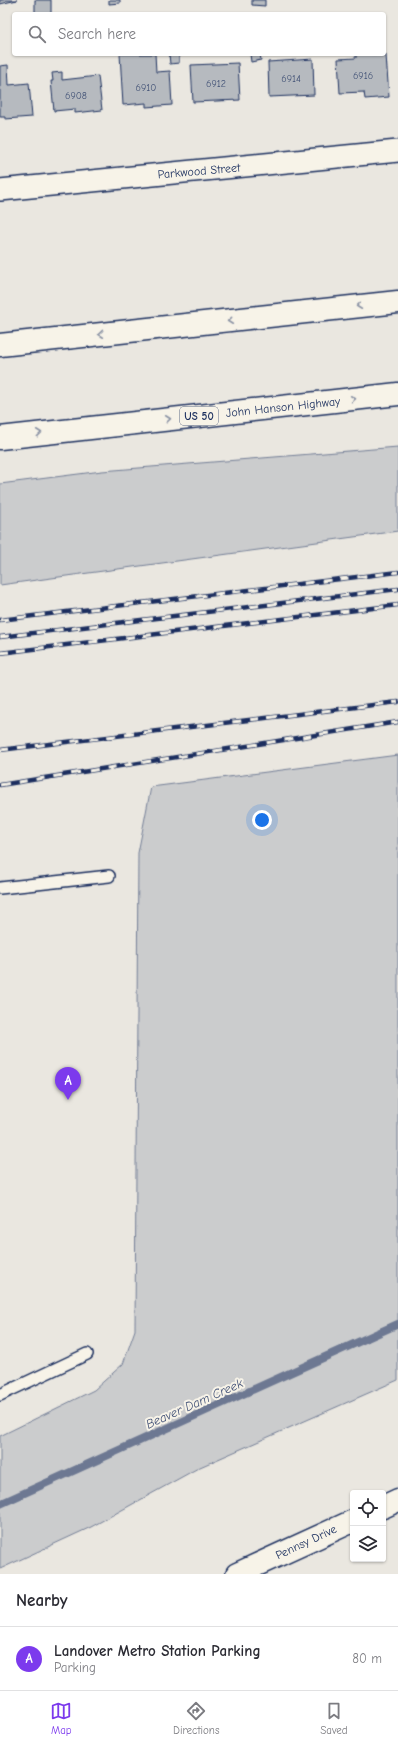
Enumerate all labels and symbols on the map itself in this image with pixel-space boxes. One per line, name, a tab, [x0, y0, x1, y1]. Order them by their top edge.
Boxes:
house number: 6916	[353, 70, 373, 82]
house number: 6914	[281, 73, 301, 85]
house number: 6912	[206, 78, 226, 90]
house number: 6910	[136, 82, 156, 94]
house number: 6908	[65, 90, 87, 102]
street label: Parkwood Street	[157, 160, 242, 182]
one-way arrow	[356, 301, 362, 310]
one-way arrow	[227, 316, 233, 325]
one-way arrow	[98, 329, 104, 338]
street label: John Hanson Highway	[225, 394, 342, 420]
one-way arrow	[350, 395, 356, 404]
road number: US 50	[180, 407, 218, 425]
one-way arrow	[165, 415, 171, 424]
one-way arrow	[36, 429, 42, 438]
your location	[252, 810, 272, 830]
pin: A	[55, 1067, 81, 1100]
water label: Beaver Dam Creek	[143, 1375, 246, 1432]
street label: Pennsy Drive	[273, 1522, 339, 1562]

